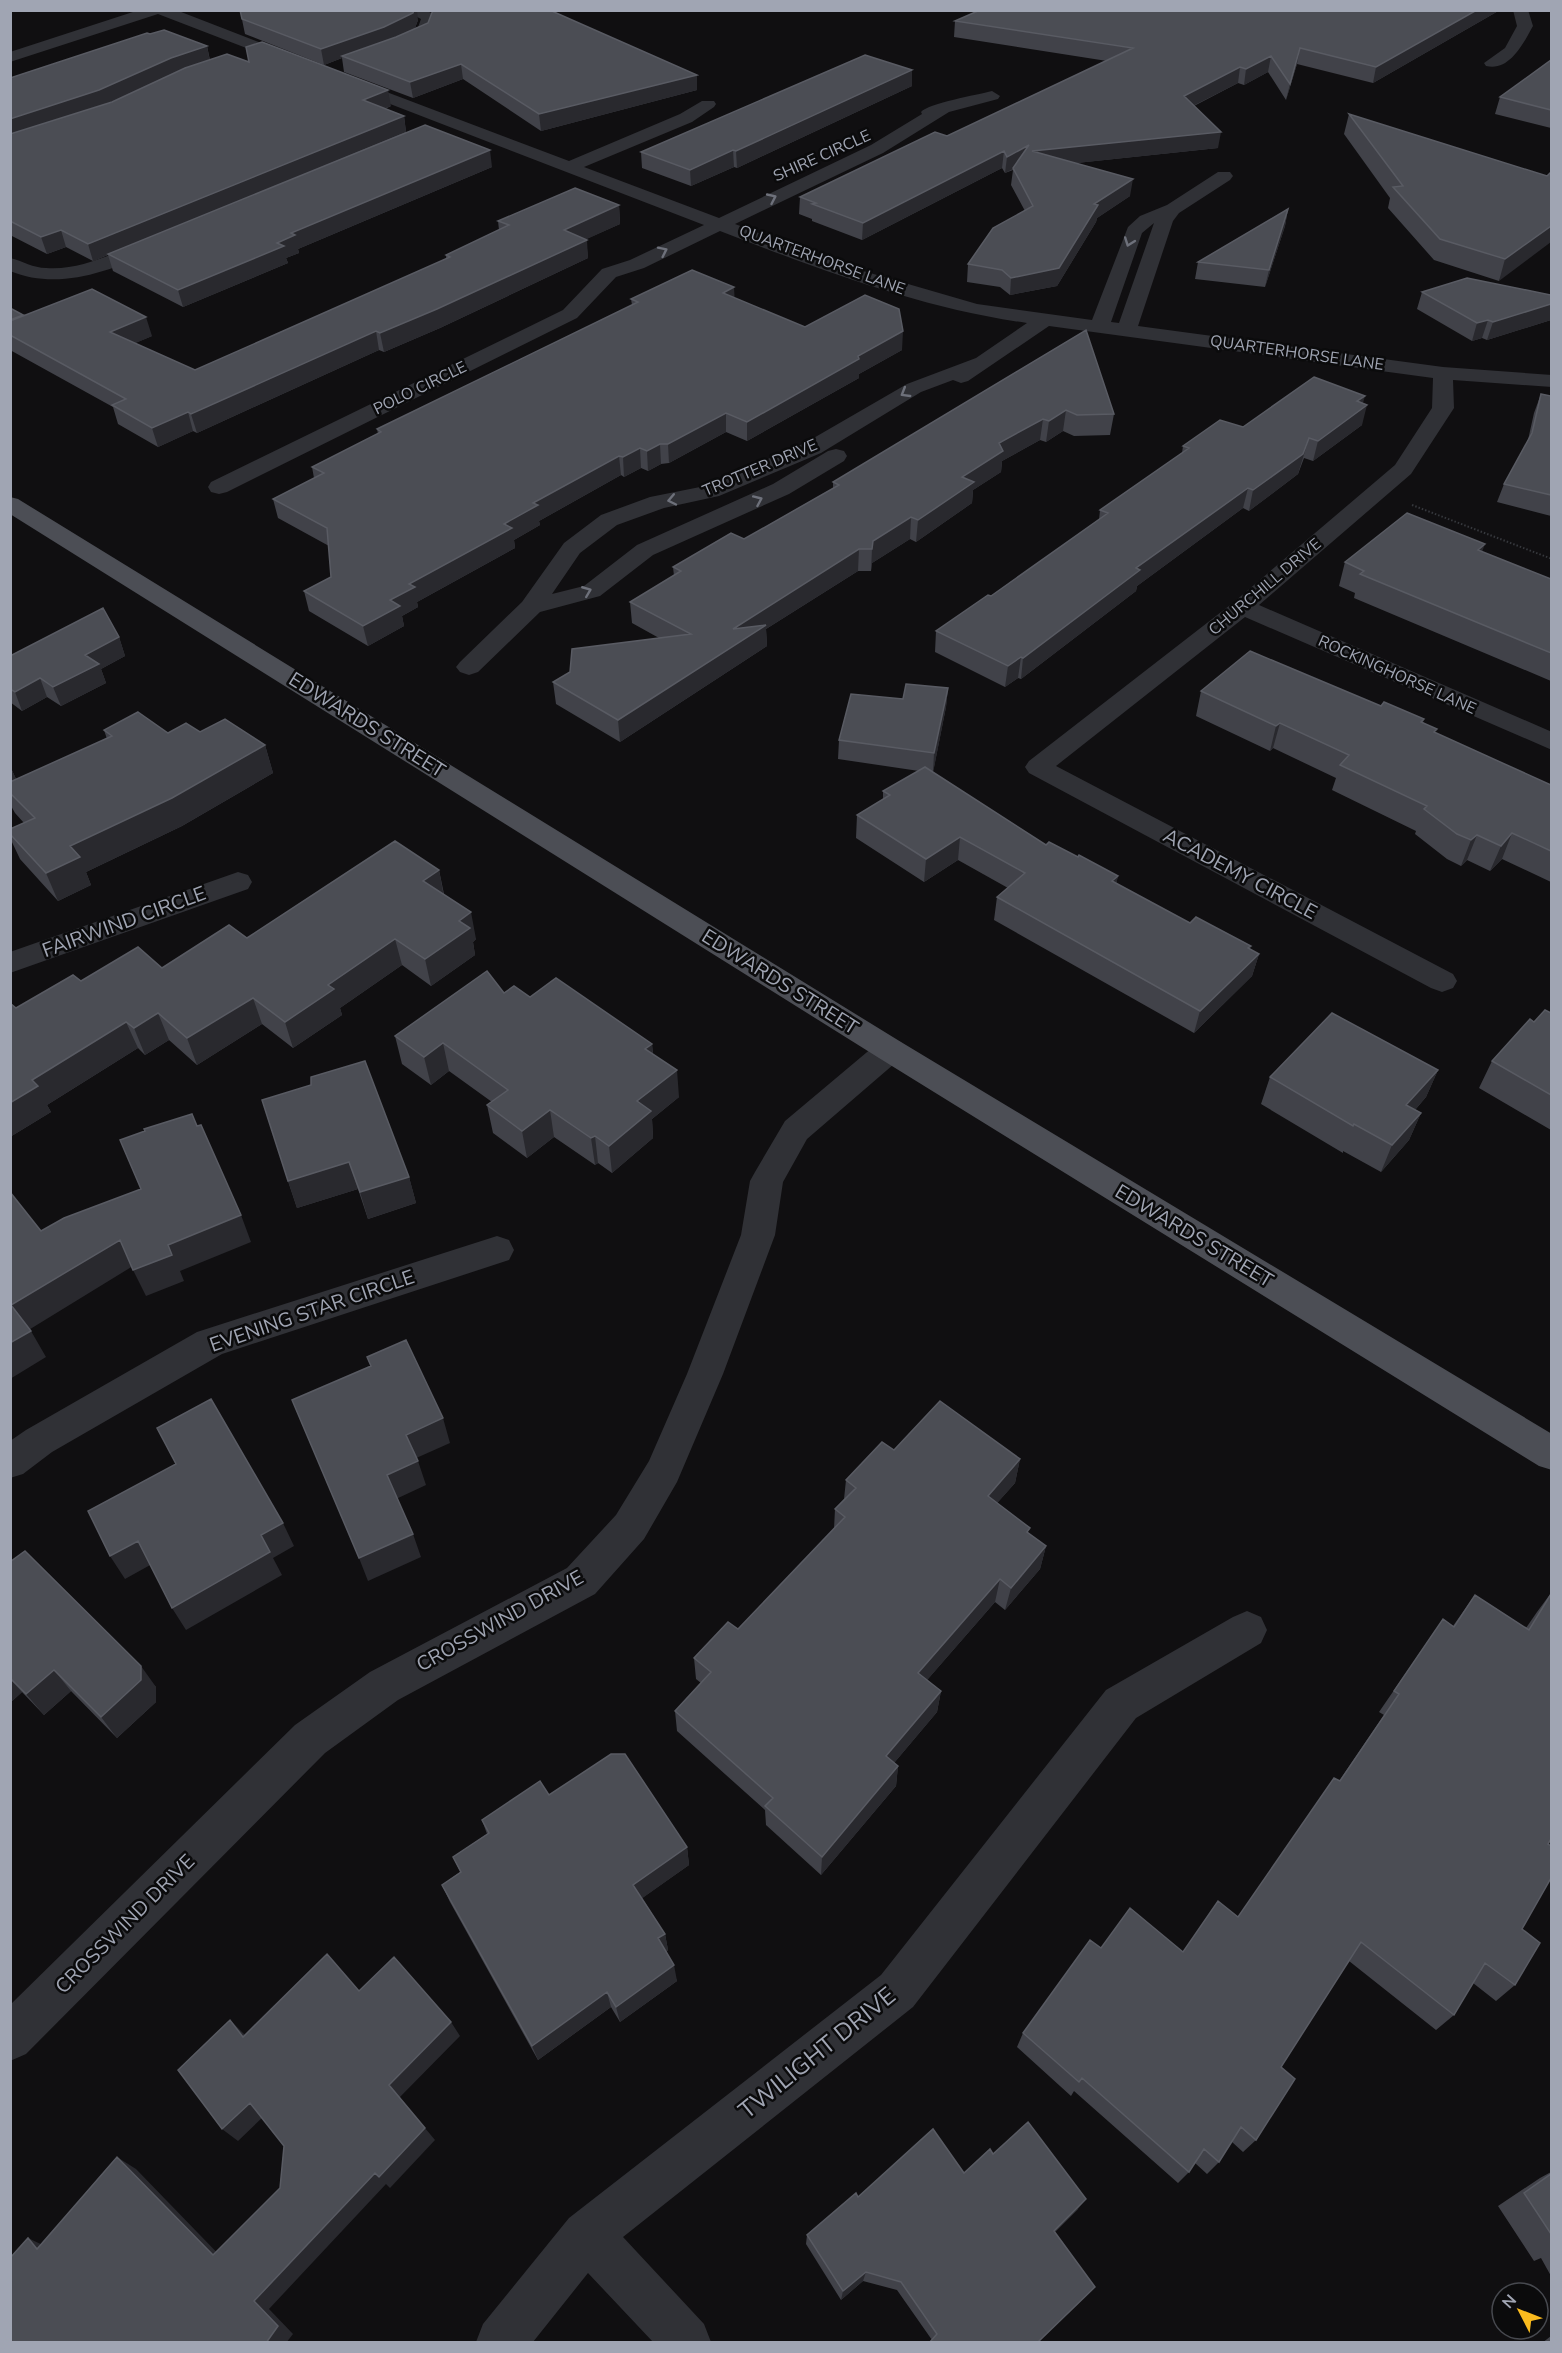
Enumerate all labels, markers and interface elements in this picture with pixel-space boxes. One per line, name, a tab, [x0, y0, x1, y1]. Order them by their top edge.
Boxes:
street label: SHIRE CIRCLE	[770, 125, 874, 187]
one-way arrow	[766, 194, 777, 206]
street label: QUARTERHORSE LANE	[736, 220, 908, 300]
one-way arrow	[1124, 237, 1137, 247]
one-way arrow	[656, 247, 667, 258]
street label: QUARTERHORSE LANE	[1209, 330, 1385, 376]
street label: POLO CIRCLE	[370, 356, 470, 420]
one-way arrow	[901, 386, 911, 398]
street label: TROTTER DRIVE	[699, 434, 821, 502]
one-way arrow	[667, 492, 677, 505]
one-way arrow	[751, 495, 762, 507]
street label: CHURCHILL DRIVE	[1204, 533, 1326, 641]
one-way arrow	[581, 586, 592, 598]
street label: ROCKINGHORSE LANE	[1314, 630, 1480, 720]
street label: EDWARDS STREET	[284, 666, 450, 784]
street label: ACADEMY CIRCLE	[1158, 822, 1322, 926]
street label: FAIRWIND CIRCLE	[38, 880, 210, 964]
street label: EDWARDS STREET	[697, 923, 863, 1041]
street label: EDWARDS STREET	[1110, 1178, 1278, 1294]
street label: EVENING STAR CIRCLE	[206, 1263, 418, 1359]
street label: CROSSWIND DRIVE	[412, 1564, 588, 1678]
street label: CROSSWIND DRIVE	[49, 1848, 201, 2000]
street label: TWILIGHT DRIVE	[732, 1980, 902, 2126]
north arrow	[1490, 2281, 1550, 2341]
text: N	[1497, 2290, 1522, 2313]

